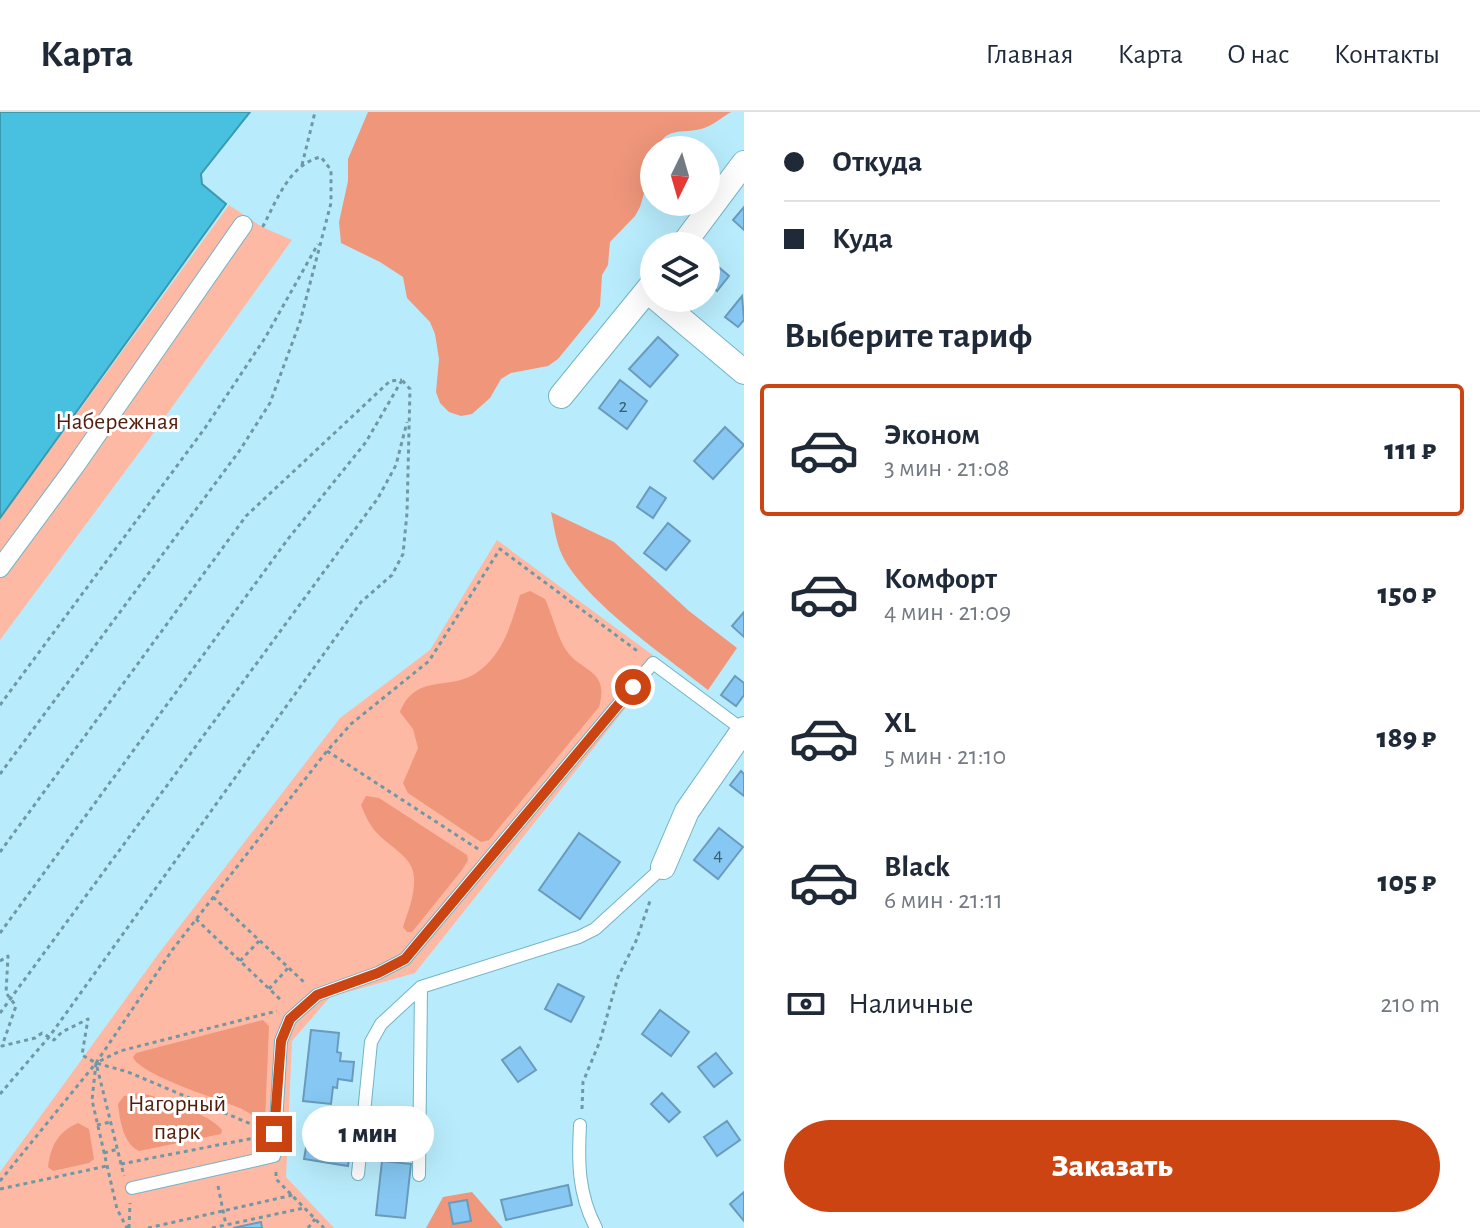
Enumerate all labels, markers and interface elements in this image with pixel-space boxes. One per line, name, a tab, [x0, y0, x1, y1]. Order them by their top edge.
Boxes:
text: Карта	[40, 36, 133, 74]
text: Главная	[985, 41, 1073, 69]
text: Карта	[1117, 41, 1183, 69]
text: О нас	[1227, 41, 1290, 69]
text: Контакты	[1334, 41, 1440, 69]
north arrow	[640, 136, 720, 216]
map controls	[640, 136, 720, 312]
text: Откуда	[832, 147, 922, 177]
text: Куда	[832, 224, 893, 254]
button: layers	[640, 232, 720, 312]
text: Выберите тариф	[784, 318, 1032, 354]
house number: 2	[618, 396, 628, 416]
park label: Набережная	[55, 410, 179, 434]
icon: car	[788, 414, 860, 486]
text: Эконом	[884, 420, 980, 450]
text: 111 ₽	[1384, 435, 1436, 465]
text: 3 мин · 21:08	[884, 455, 1010, 481]
icon: car	[788, 558, 860, 630]
text: Комфорт	[884, 564, 997, 594]
text: 150 ₽	[1378, 579, 1436, 609]
text: 4 мин · 21:09	[884, 599, 1011, 625]
route start	[615, 669, 651, 705]
icon: car	[788, 702, 860, 774]
text: XL	[884, 708, 916, 738]
text: 189 ₽	[1376, 723, 1436, 753]
text: 5 мин · 21:10	[884, 743, 1006, 769]
house number: 4	[713, 845, 723, 865]
icon: car	[788, 846, 860, 918]
text: Black	[884, 852, 950, 882]
text: 105 ₽	[1378, 867, 1436, 897]
text: 6 мин · 21:11	[884, 887, 1003, 913]
icon: cash	[784, 982, 828, 1026]
text: Наличные	[848, 989, 974, 1019]
text: 210 m	[1380, 991, 1440, 1017]
park label: Нагорный парк	[128, 1092, 226, 1144]
callout: 1 мин	[302, 1106, 434, 1162]
route end	[256, 1116, 292, 1152]
button: Заказать	[784, 1120, 1440, 1212]
text: 1 мин	[339, 1121, 397, 1147]

